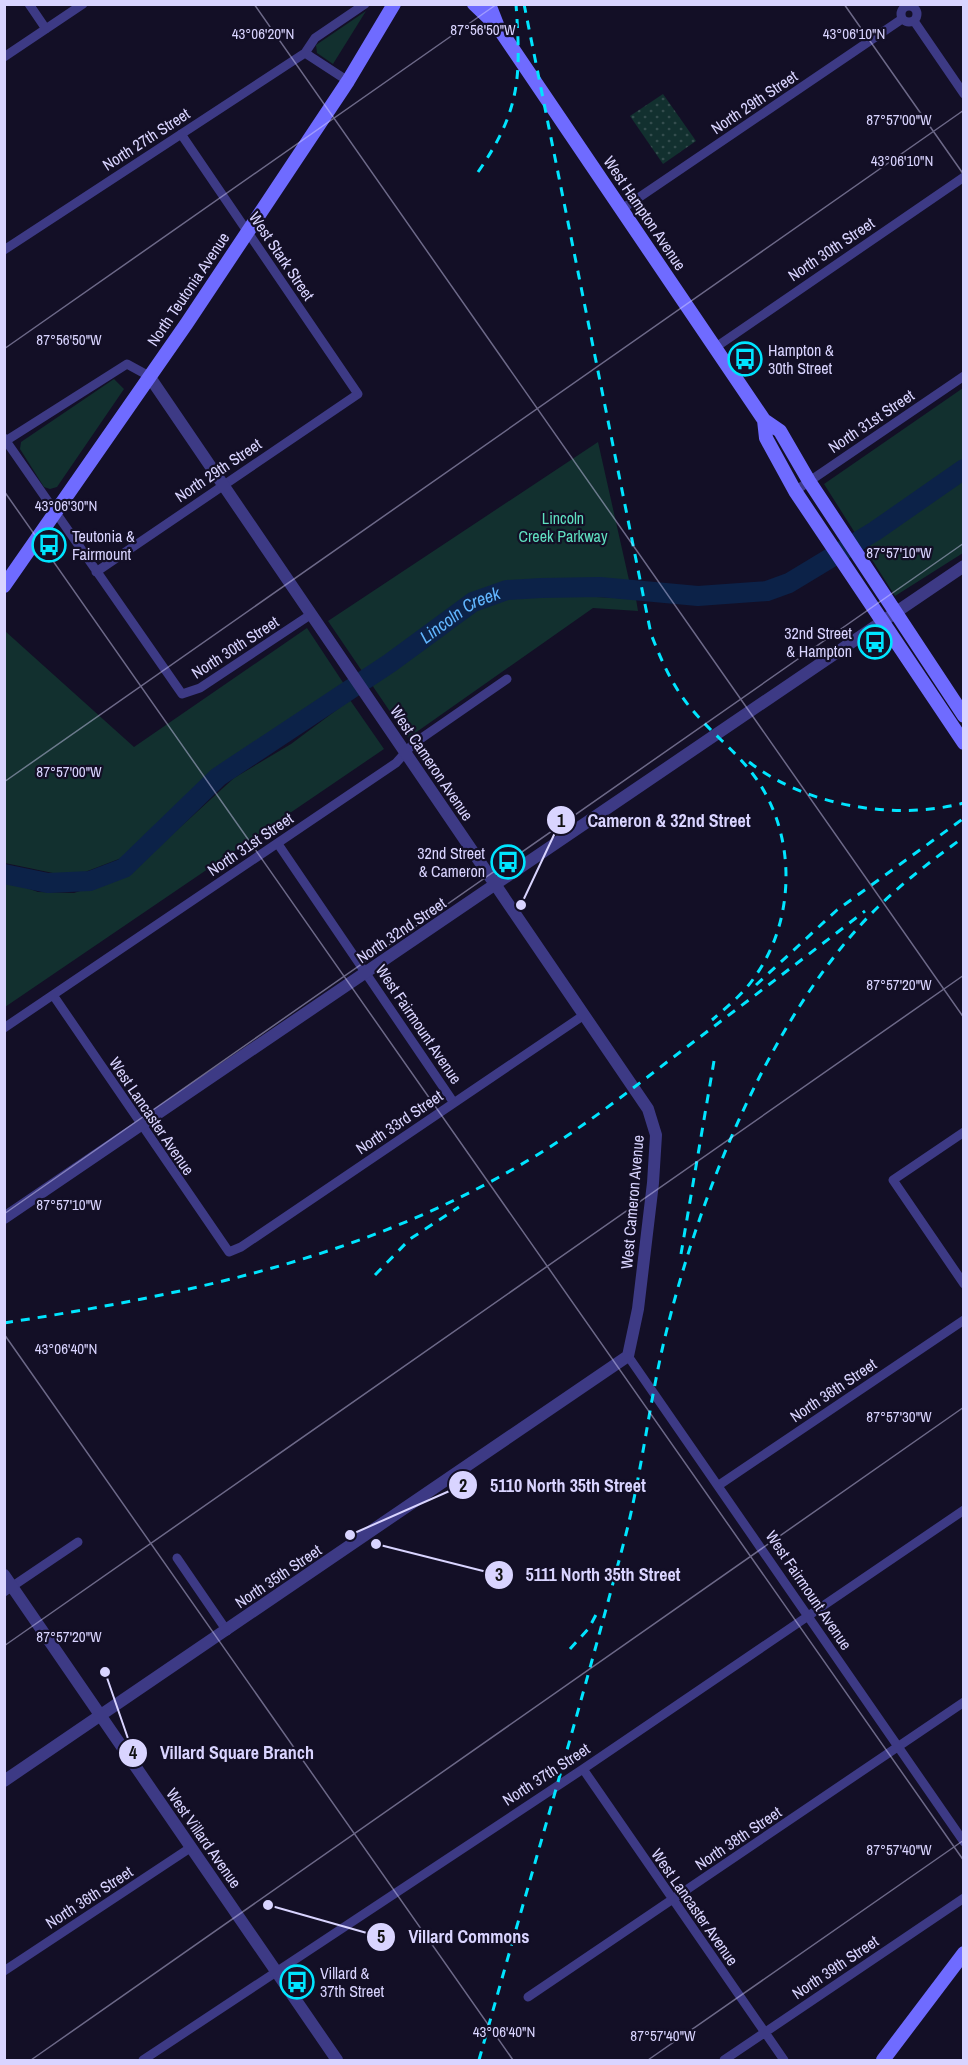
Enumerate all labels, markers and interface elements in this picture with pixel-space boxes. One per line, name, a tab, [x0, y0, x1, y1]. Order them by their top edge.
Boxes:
text: 87°56'50"W	[450, 19, 516, 40]
text: 43°06'20"N	[232, 23, 294, 44]
text: 43°06'10"N	[823, 23, 885, 44]
street label: North 29th Street	[706, 65, 802, 139]
street label: North 27th Street	[98, 102, 194, 175]
text: 87°57'00"W	[866, 109, 932, 130]
text: 43°06'10"N	[871, 150, 933, 171]
street label: West Hampton Avenue	[598, 151, 692, 275]
street label: West Stark Street	[244, 207, 320, 305]
street label: North 30th Street	[783, 212, 879, 286]
street label: North Teutonia Avenue	[142, 228, 234, 350]
text: 87°56'50"W	[36, 329, 102, 350]
place label: Hampton & 30th Street	[768, 339, 834, 379]
bus stop icon: Hampton & 30th Street	[727, 341, 763, 377]
street label: North 31st Street	[824, 384, 919, 458]
street label: North 29th Street	[170, 433, 266, 507]
text: 43°06'30"N	[35, 495, 97, 516]
park label: Lincoln Creek Parkway	[519, 507, 608, 547]
place label: Teutonia & Fairmount	[72, 525, 135, 565]
bus stop icon: Teutonia & Fairmount	[31, 527, 67, 563]
text: 87°57'10"W	[866, 542, 932, 563]
water label: Lincoln Creek	[414, 580, 504, 649]
street label: North 30th Street	[187, 610, 283, 683]
place label: 32nd Street & Hampton	[784, 622, 852, 662]
bus stop icon: 32nd Street & Hampton	[857, 624, 893, 660]
street label: West Cameron Avenue	[385, 701, 479, 825]
text: 87°57'00"W	[36, 761, 102, 782]
callout: Cameron & 32nd Street	[546, 802, 763, 838]
street label: North 31st Street	[203, 807, 298, 881]
text: 1	[557, 808, 566, 833]
text: Cameron & 32nd Street	[587, 808, 751, 833]
place label: 32nd Street & Cameron	[417, 842, 485, 882]
bus stop icon: 32nd Street & Cameron	[490, 844, 526, 880]
street label: North 32nd Street	[352, 892, 450, 968]
street label: West Fairmount Avenue	[371, 960, 467, 1088]
text: 87°57'20"W	[866, 974, 932, 995]
street label: West Lancaster Avenue	[104, 1053, 200, 1179]
street label: North 33rd Street	[351, 1085, 447, 1159]
street label: West Cameron Avenue	[615, 1134, 649, 1270]
text: 87°57'10"W	[36, 1194, 102, 1215]
text: 43°06'40"N	[35, 1338, 97, 1359]
street label: North 36th Street	[785, 1353, 881, 1427]
text: 87°57'30"W	[866, 1406, 932, 1427]
callout: 5110 North 35th Street	[448, 1467, 658, 1503]
text: 2	[459, 1473, 467, 1498]
text: 5110 North 35th Street	[490, 1473, 646, 1498]
street label: West Fairmount Avenue	[761, 1526, 857, 1654]
street label: North 35th Street	[230, 1539, 326, 1613]
callout: 5111 North 35th Street	[484, 1557, 693, 1593]
text: 3	[495, 1562, 503, 1587]
text: 5111 North 35th Street	[525, 1562, 681, 1587]
text: 87°57'20"W	[36, 1626, 102, 1647]
callout: Villard Square Branch	[118, 1735, 326, 1771]
street label: North 37th Street	[498, 1737, 594, 1810]
text: 4	[129, 1740, 138, 1765]
text: Villard Square Branch	[160, 1740, 314, 1765]
street label: West Villard Avenue	[161, 1784, 247, 1892]
street label: North 38th Street	[690, 1801, 786, 1875]
text: 87°57'40"W	[866, 1839, 932, 1860]
street label: West Lancaster Avenue	[646, 1844, 744, 1970]
street label: North 36th Street	[41, 1860, 137, 1933]
callout: Villard Commons	[366, 1919, 542, 1955]
text: 5	[377, 1924, 385, 1949]
text: Villard Commons	[408, 1924, 530, 1949]
street label: North 39th Street	[787, 1930, 883, 2004]
place label: Villard & 37th Street	[320, 1962, 385, 2002]
bus stop icon: Villard & 37th Street	[279, 1964, 315, 2000]
text: 43°06'40"N	[473, 2021, 535, 2042]
text: 87°57'40"W	[630, 2025, 696, 2046]

